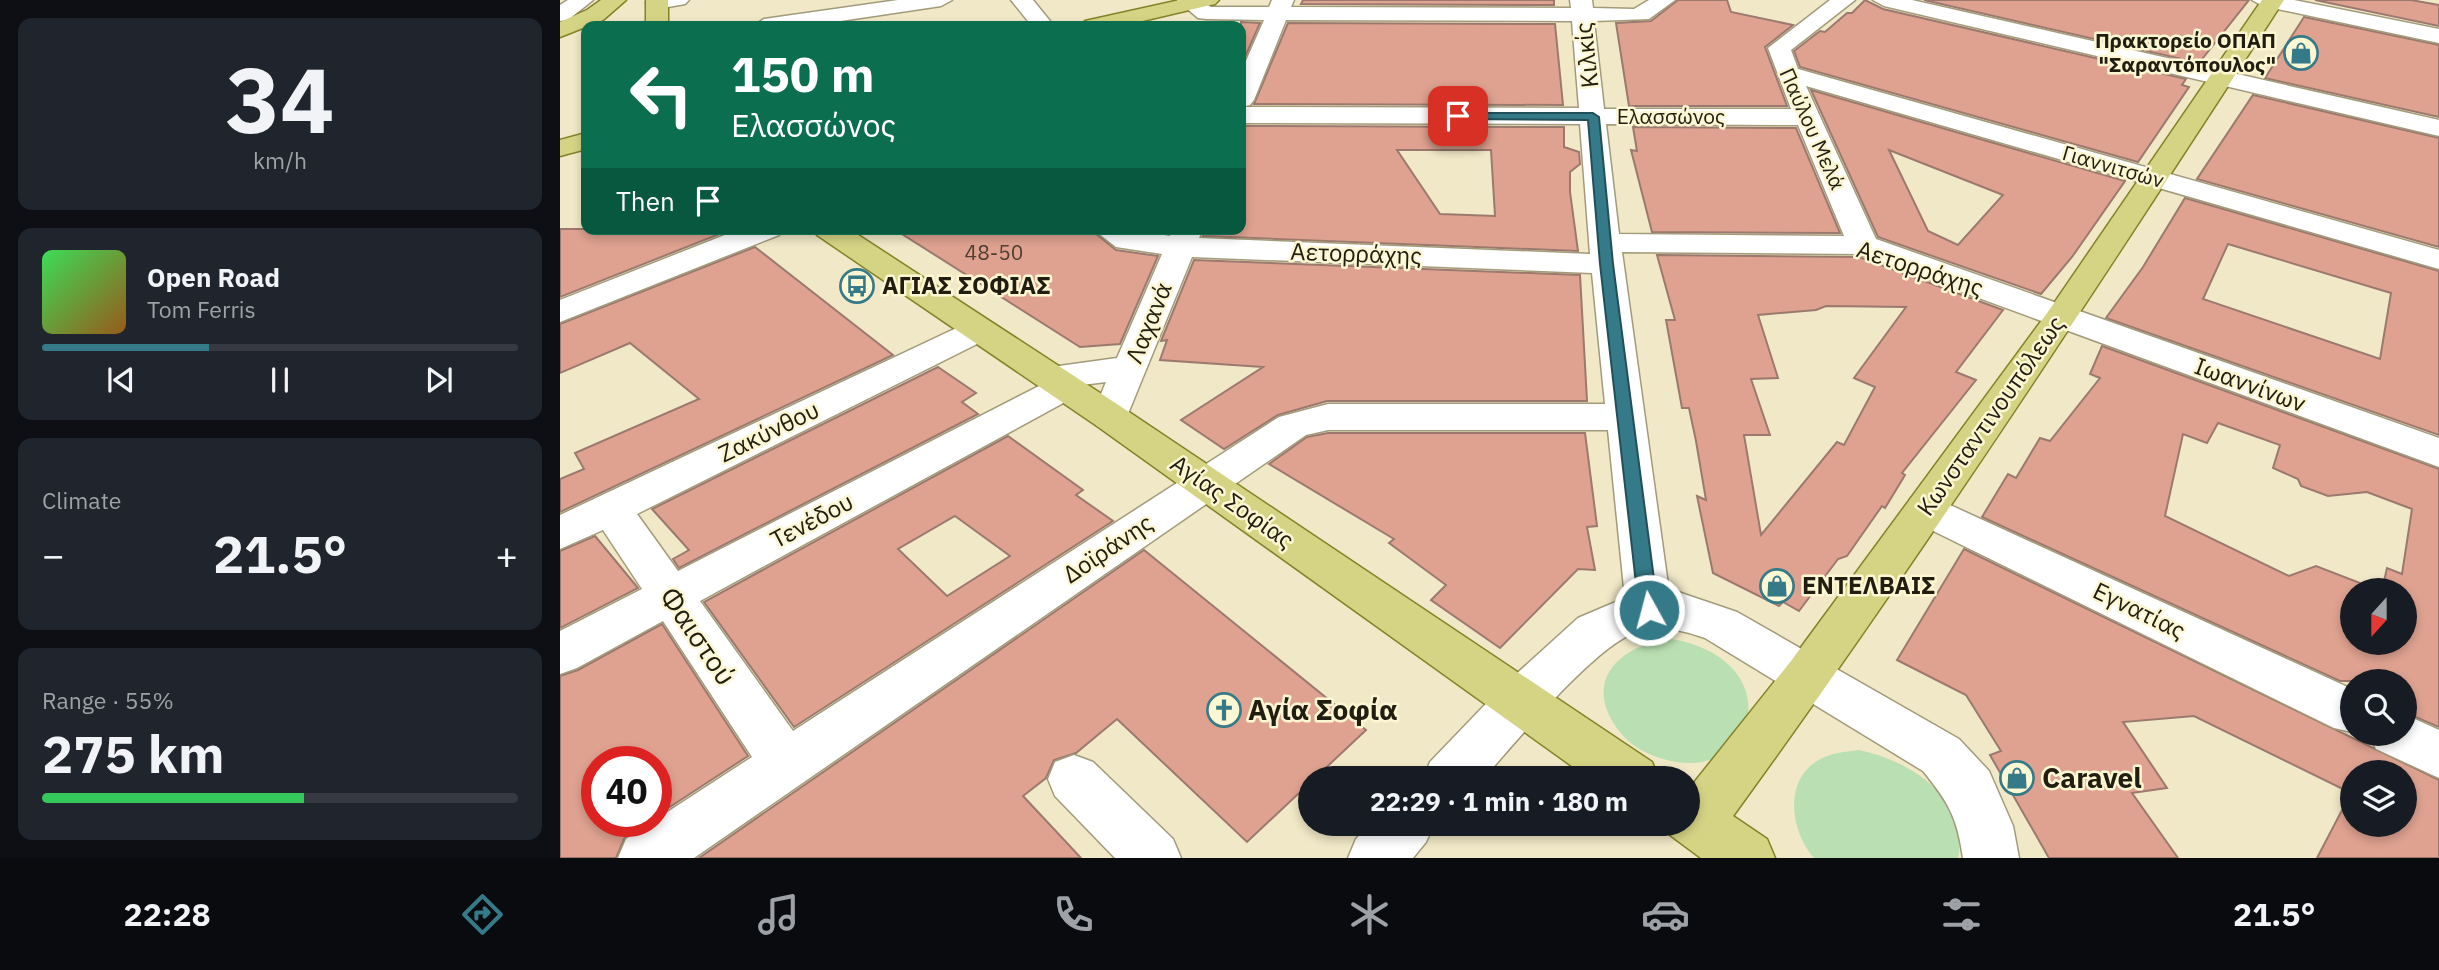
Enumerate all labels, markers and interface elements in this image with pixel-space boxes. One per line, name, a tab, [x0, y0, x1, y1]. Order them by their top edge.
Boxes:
street label: Κιλκίς	[1567, 21, 1605, 90]
place label: Πρακτορείο ΟΠΑΠ "Σαραντόπουλος"	[2095, 26, 2276, 78]
shop icon: Πρακτορείο ΟΠΑΠ "Σαραντόπουλος"	[2282, 34, 2320, 72]
text: 34	[225, 40, 335, 158]
text: 150 m	[731, 42, 875, 105]
icon: left	[616, 49, 707, 140]
street label: Παύλου Μελά	[1774, 63, 1852, 194]
pin	[1428, 86, 1488, 146]
icon: arrive	[1439, 97, 1477, 135]
street label: Ελασσώνος	[1617, 102, 1725, 130]
text: Ελασσώνος	[731, 104, 896, 146]
street label: Γιαννιτσών	[2059, 138, 2168, 194]
text: km/h	[253, 145, 307, 175]
icon: arrive	[689, 182, 727, 220]
text: Then	[616, 184, 675, 218]
street label: Αετορράχης	[1853, 232, 1988, 304]
street label: Αετορράχης	[1290, 235, 1422, 271]
house number: 48-50	[965, 238, 1023, 266]
text: Open Road	[147, 260, 280, 294]
bus stop icon: ΑΓΙΑΣ ΣΟΦΙΑΣ	[838, 267, 876, 305]
place label: ΑΓΙΑΣ ΣΟΦΙΑΣ	[882, 269, 1051, 301]
street label: Λαχανά	[1117, 277, 1179, 368]
text: Tom Ferris	[147, 294, 256, 324]
street label: Κωνσταντινουπόλεως	[1909, 309, 2071, 522]
street label: Ιωαννίνων	[2190, 349, 2310, 419]
icon: previous	[102, 361, 140, 399]
icon: pause	[261, 361, 299, 399]
icon: next	[420, 361, 458, 399]
street label: Ζακύνθου	[713, 393, 824, 469]
street label: Αγίας Σοφίας	[1165, 447, 1301, 555]
text: Climate	[42, 485, 121, 515]
street label: Τενέδου	[764, 485, 859, 555]
street label: Δοϊράνης	[1056, 506, 1159, 590]
text: 21.5°	[213, 520, 347, 587]
text: −	[42, 530, 65, 579]
text: +	[495, 530, 518, 579]
shop icon: ΕΝΤΕΛΒΑΙΣ	[1758, 567, 1796, 605]
place label: ΕΝΤΕΛΒΑΙΣ	[1802, 569, 1936, 601]
position arrow	[1612, 573, 1686, 647]
street label: Εγνατίας	[2088, 574, 2191, 646]
north arrow	[2340, 578, 2417, 654]
map controls	[2340, 578, 2417, 837]
street label: Φαιστού	[652, 579, 745, 692]
button: search	[2340, 669, 2417, 746]
text: Range · 55%	[42, 685, 174, 715]
church icon: Αγία Σοφία	[1205, 691, 1243, 729]
place label: Αγία Σοφία	[1248, 691, 1398, 728]
text: 275 km	[42, 720, 224, 787]
speed limit sign: 40	[581, 746, 672, 837]
shop icon: Caravel	[1998, 759, 2036, 797]
place label: Caravel	[2042, 759, 2142, 796]
button: layers	[2340, 760, 2417, 837]
text: 22:29 · 1 min · 180 m	[1370, 784, 1628, 818]
icon: directions	[458, 890, 507, 939]
icon: music	[754, 890, 803, 939]
icon: phone	[1049, 890, 1098, 939]
icon: climate	[1345, 890, 1394, 939]
icon: car	[1641, 890, 1690, 939]
icon: filters	[1937, 890, 1986, 939]
text: 22:28	[123, 893, 211, 935]
text: 21.5°	[2233, 893, 2316, 935]

